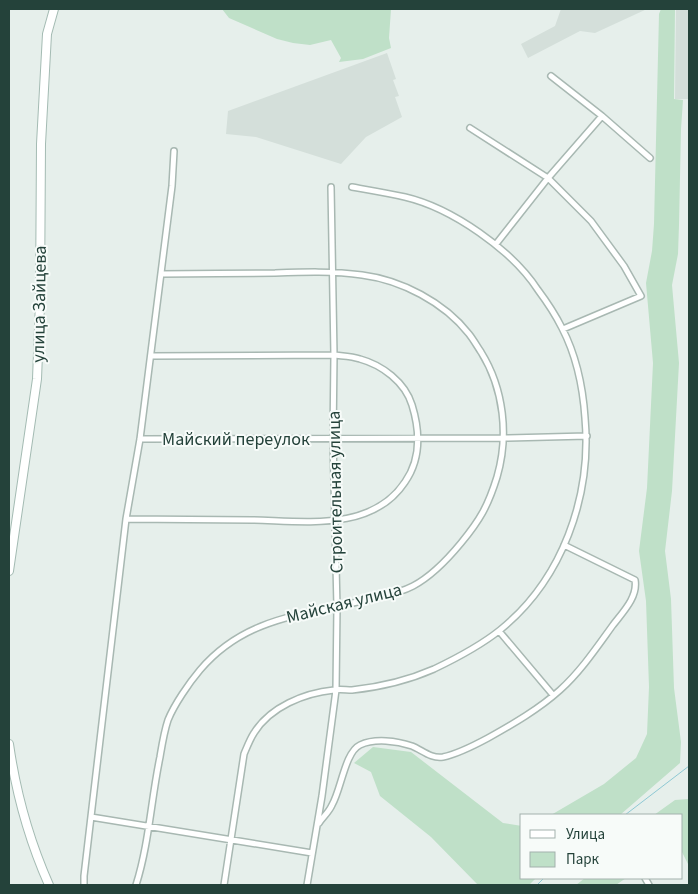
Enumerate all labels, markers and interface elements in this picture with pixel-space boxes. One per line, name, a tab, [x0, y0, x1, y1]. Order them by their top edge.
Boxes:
street label: улица Зайцева	[26, 245, 53, 363]
street label: Строительная улица	[322, 410, 349, 573]
street label: Майский переулок	[162, 427, 310, 452]
street label: Майская улица	[284, 577, 405, 630]
legend	[520, 814, 683, 879]
text: Улица	[566, 824, 605, 845]
text: Парк	[566, 849, 600, 870]

